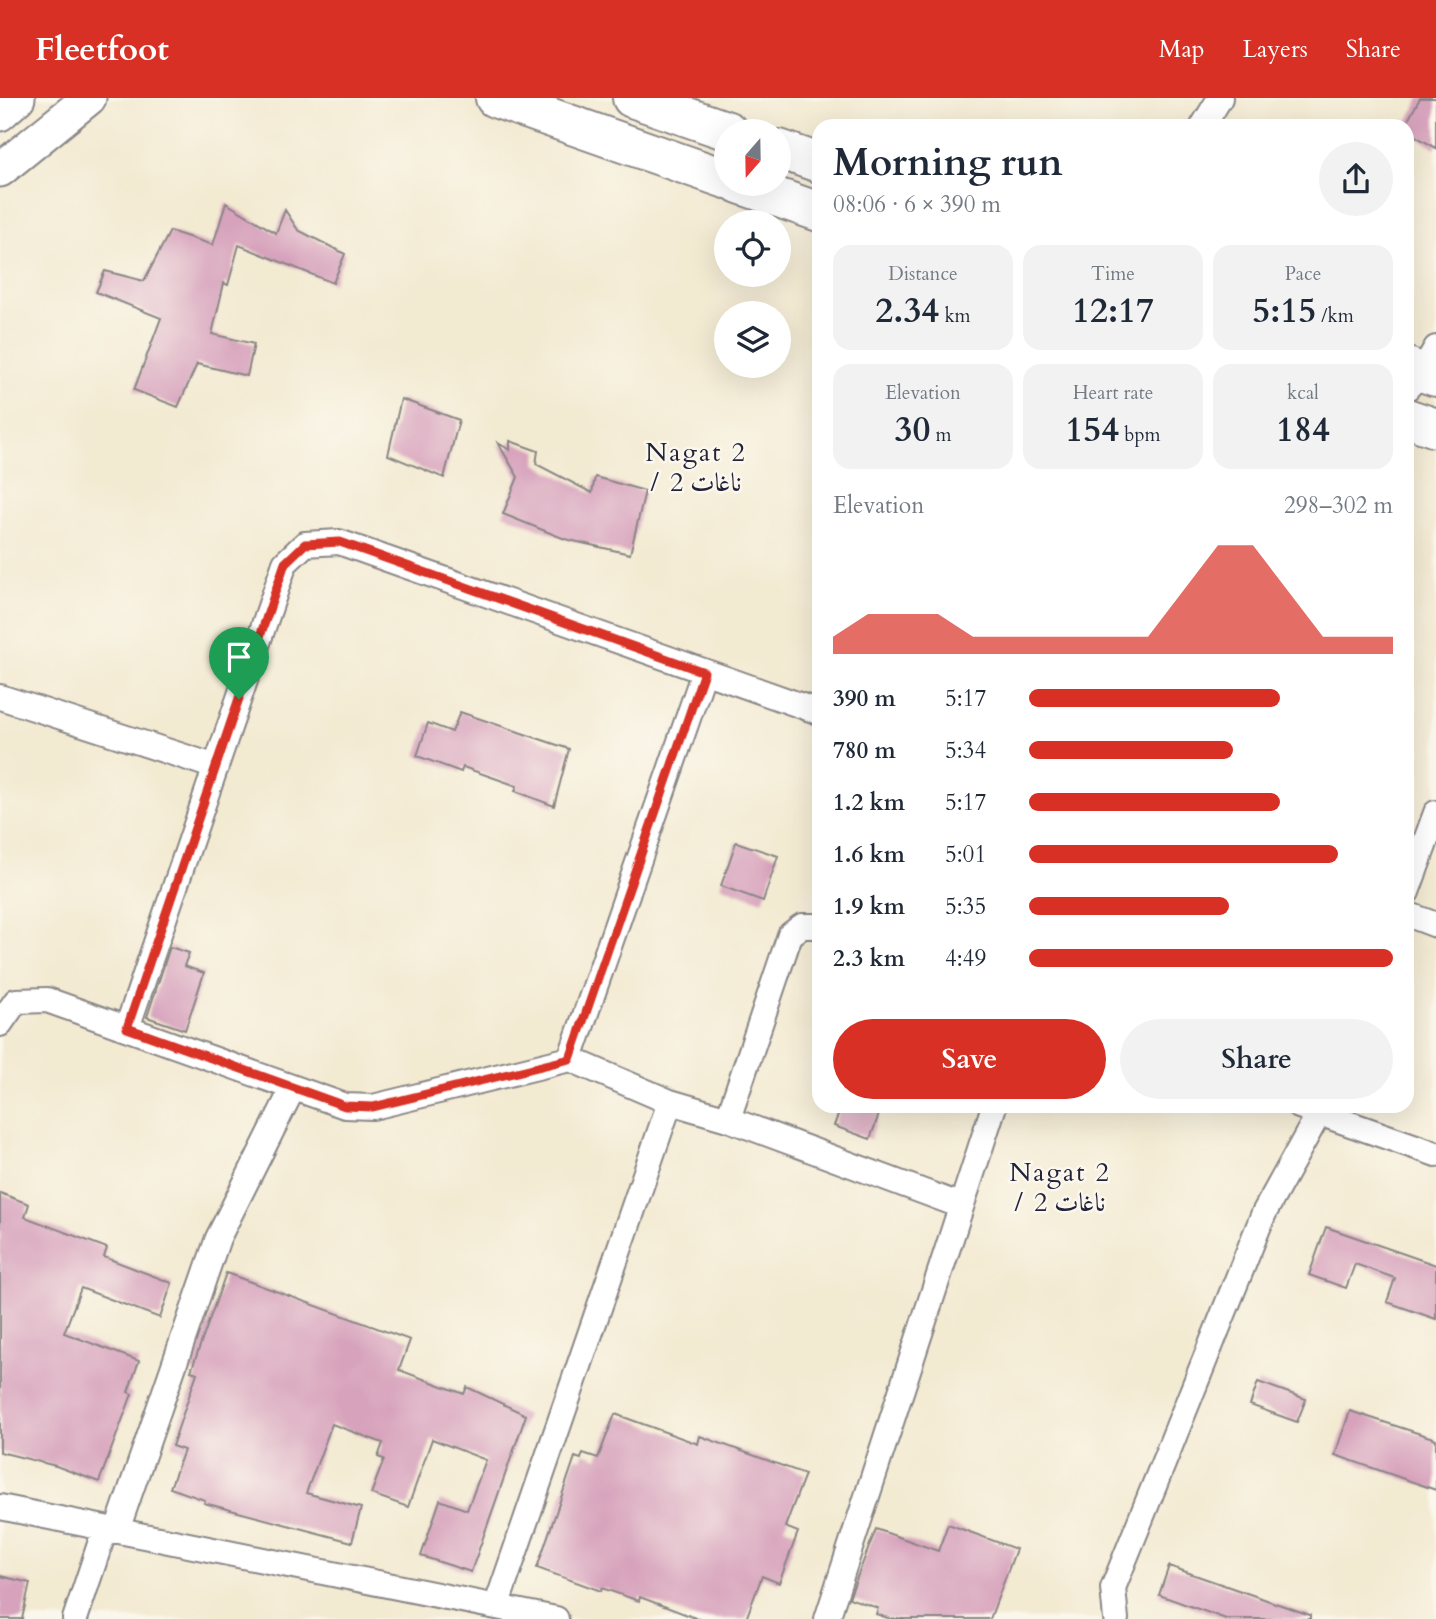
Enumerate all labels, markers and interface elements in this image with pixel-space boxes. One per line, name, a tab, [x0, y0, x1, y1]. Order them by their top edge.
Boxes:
text: Fleetfoot	[35, 27, 169, 72]
text: Map	[1159, 33, 1205, 66]
text: Layers	[1243, 33, 1308, 66]
text: Share	[1346, 33, 1401, 66]
north arrow	[714, 119, 791, 196]
map controls	[714, 119, 791, 378]
text: Morning run	[833, 137, 1063, 189]
button: share	[1319, 142, 1393, 216]
text: 08:06 · 6 × 390 m	[833, 189, 1001, 220]
button: locate	[714, 210, 791, 287]
text: Distance	[888, 261, 958, 287]
text: Time	[1091, 261, 1135, 287]
text: Pace	[1285, 261, 1321, 287]
text: 2.34	[875, 287, 939, 335]
text: 12:17	[1072, 287, 1154, 335]
text: 5:15	[1252, 287, 1316, 335]
button: layers	[714, 301, 791, 378]
text: km	[939, 303, 971, 329]
text: /km	[1316, 303, 1354, 329]
text: Elevation	[885, 380, 961, 406]
text: Heart rate	[1073, 380, 1153, 406]
text: kcal	[1287, 380, 1319, 406]
text: 30	[894, 406, 930, 454]
text: 154	[1065, 406, 1119, 454]
text: 184	[1276, 406, 1330, 454]
text: m	[930, 422, 952, 448]
text: bpm	[1119, 422, 1161, 448]
district label: Nagat 2 / ناغات 2	[645, 435, 747, 500]
text: Elevation	[833, 490, 924, 521]
text: 298–302 m	[1284, 490, 1393, 521]
pin	[209, 627, 269, 699]
icon: arrive	[220, 638, 258, 676]
text: 390 m	[833, 683, 896, 714]
text: 5:17	[945, 683, 986, 714]
text: 780 m	[833, 735, 896, 766]
text: 5:34	[945, 735, 986, 766]
text: 1.2 km	[833, 787, 905, 818]
text: 5:17	[945, 787, 986, 818]
text: 1.6 km	[833, 839, 905, 870]
text: 5:01	[945, 839, 986, 870]
text: 1.9 km	[833, 891, 905, 922]
text: 5:35	[945, 891, 986, 922]
text: 2.3 km	[833, 943, 905, 974]
text: 4:49	[945, 943, 986, 974]
button: Save	[833, 1019, 1106, 1099]
button: Share	[1120, 1019, 1393, 1099]
district label: Nagat 2 / ناغات 2	[1009, 1155, 1111, 1220]

